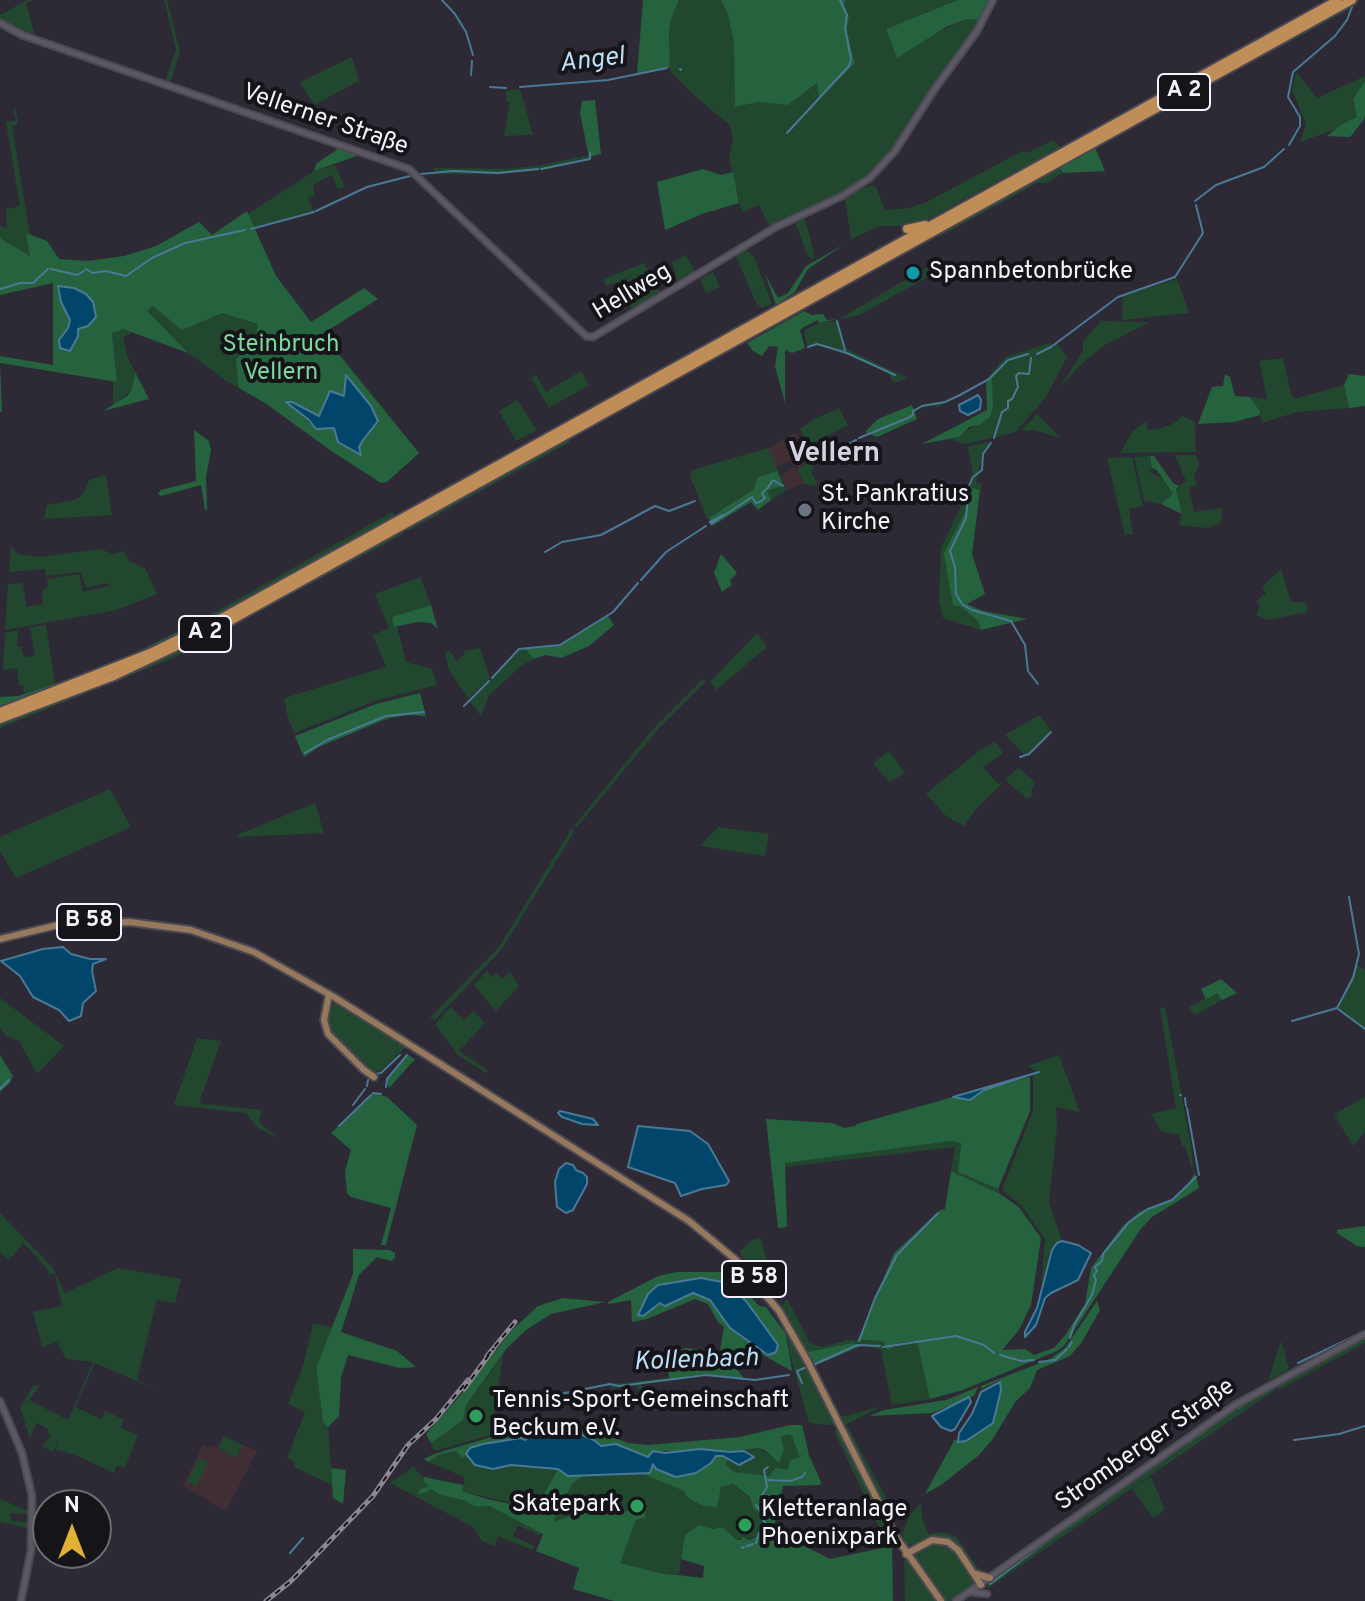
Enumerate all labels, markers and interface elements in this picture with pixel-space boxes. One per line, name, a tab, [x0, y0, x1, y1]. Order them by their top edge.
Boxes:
water label: Angel	[558, 43, 626, 81]
road number: A 2	[1158, 74, 1210, 110]
street label: Vellerner Straße	[238, 79, 412, 163]
street label: Hellweg	[589, 258, 677, 328]
place label: Spannbetonbrücke	[929, 259, 1133, 287]
marker: Spannbetonbrücke	[904, 264, 922, 282]
park label: Steinbruch Vellern	[223, 332, 339, 388]
district label: Vellern	[788, 438, 880, 472]
place label: St. Pankratius Kirche	[821, 482, 969, 538]
marker: St. Pankratius Kirche	[796, 501, 814, 519]
road number: A 2	[179, 616, 231, 652]
road number: B 58	[57, 904, 121, 940]
road number: B 58	[722, 1261, 786, 1297]
water label: Kollenbach	[633, 1344, 759, 1380]
street label: Stromberger Straße	[1051, 1373, 1241, 1519]
place label: Tennis-Sport-Gemeinschaft Beckum e.V.	[492, 1388, 789, 1444]
marker: Tennis-Sport-Gemeinschaft Beckum e.V.	[467, 1407, 485, 1425]
north arrow	[32, 1489, 112, 1569]
place label: Skatepark	[511, 1492, 621, 1520]
text: N	[64, 1493, 80, 1520]
marker: Skatepark	[628, 1497, 646, 1515]
place label: Kletteranlage Phoenixpark	[761, 1497, 907, 1553]
marker: Kletteranlage Phoenixpark	[736, 1516, 754, 1534]

